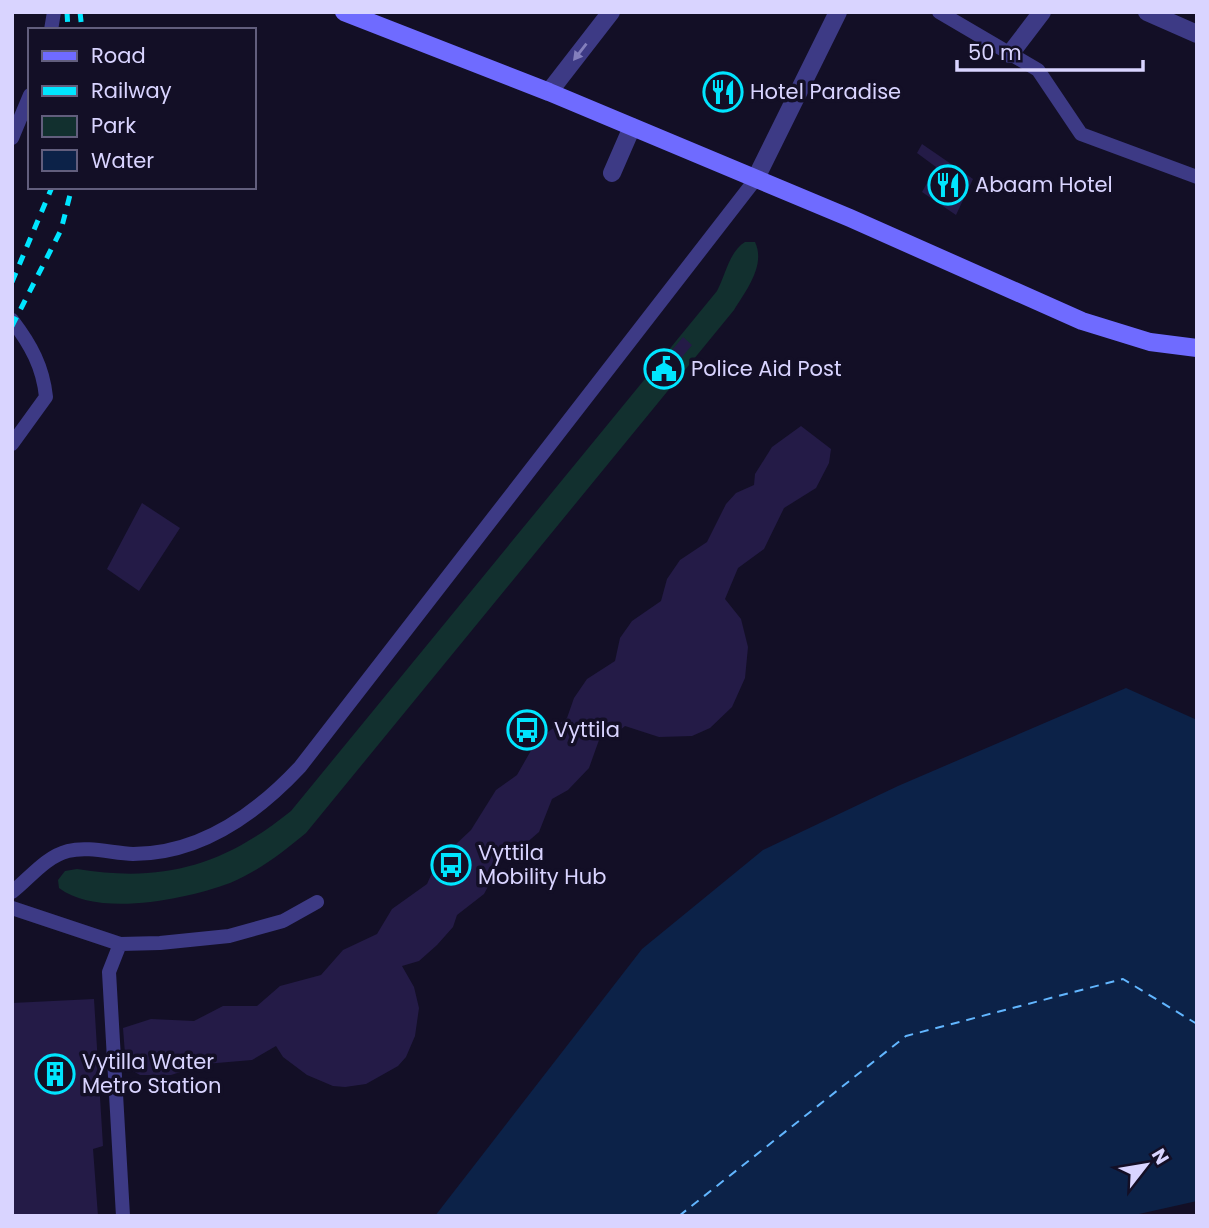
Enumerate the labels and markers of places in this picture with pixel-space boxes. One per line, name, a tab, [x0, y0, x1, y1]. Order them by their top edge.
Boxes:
restaurant icon: Hotel Paradise	[702, 71, 744, 113]
place label: Hotel Paradise	[750, 77, 901, 106]
restaurant icon: Abaam Hotel	[927, 164, 969, 206]
place label: Abaam Hotel	[975, 170, 1113, 199]
public building icon: Police Aid Post	[643, 348, 685, 390]
place label: Police Aid Post	[691, 354, 842, 383]
bus stop icon: Vyttila	[506, 709, 548, 751]
place label: Vyttila	[554, 715, 620, 744]
place label: Vyttila Mobility Hub	[478, 838, 606, 891]
bus stop icon: Vyttila Mobility Hub	[430, 844, 472, 886]
place label: Vytilla Water Metro Station	[82, 1047, 221, 1100]
building icon: Vytilla Water Metro Station	[34, 1053, 76, 1095]

